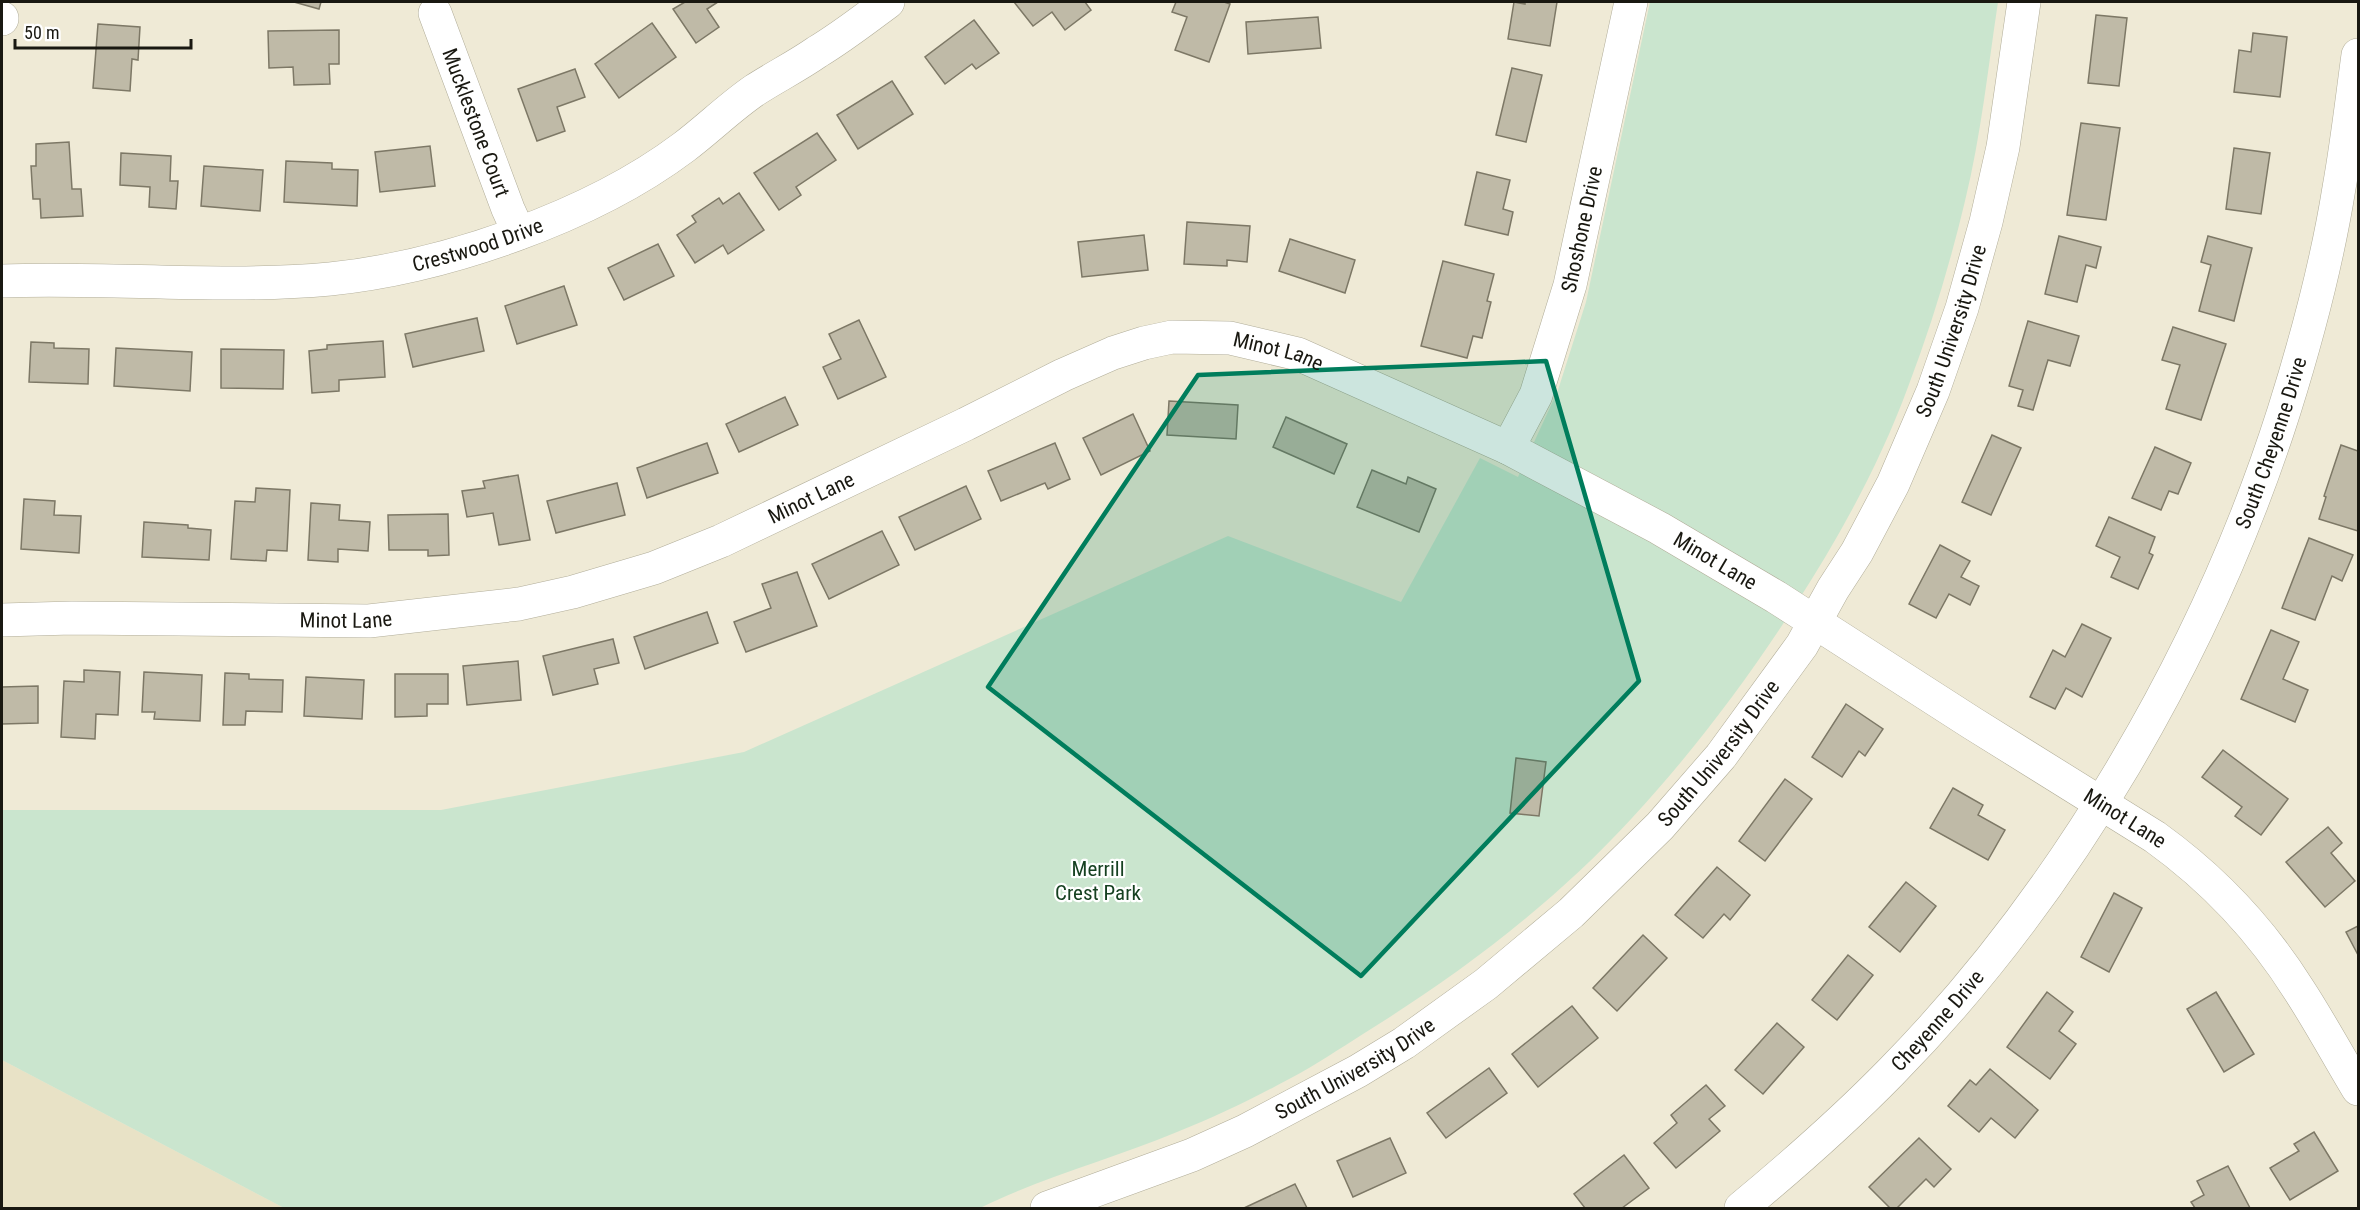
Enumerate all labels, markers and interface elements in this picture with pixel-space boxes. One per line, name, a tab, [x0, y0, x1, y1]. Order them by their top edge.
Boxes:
scale bar	[15, 12, 190, 50]
text: 50 m	[24, 22, 59, 43]
street label: Mucklestone Court	[437, 45, 514, 200]
street label: Shoshone Drive	[1556, 164, 1607, 296]
street label: Crestwood Drive	[410, 213, 547, 277]
street label: South University Drive	[1911, 242, 1991, 421]
street label: Minot Lane	[1231, 327, 1327, 376]
street label: South Cheyenne Drive	[2231, 354, 2312, 532]
street label: Minot Lane	[764, 467, 858, 529]
street label: Minot Lane	[1669, 527, 1761, 595]
street label: Minot Lane	[300, 606, 394, 633]
street label: South University Drive	[1653, 675, 1784, 832]
street label: Minot Lane	[2079, 784, 2171, 853]
park label: Merrill Crest Park	[1055, 857, 1142, 905]
street label: Cheyenne Drive	[1886, 965, 1989, 1076]
street label: South University Drive	[1271, 1013, 1440, 1125]

